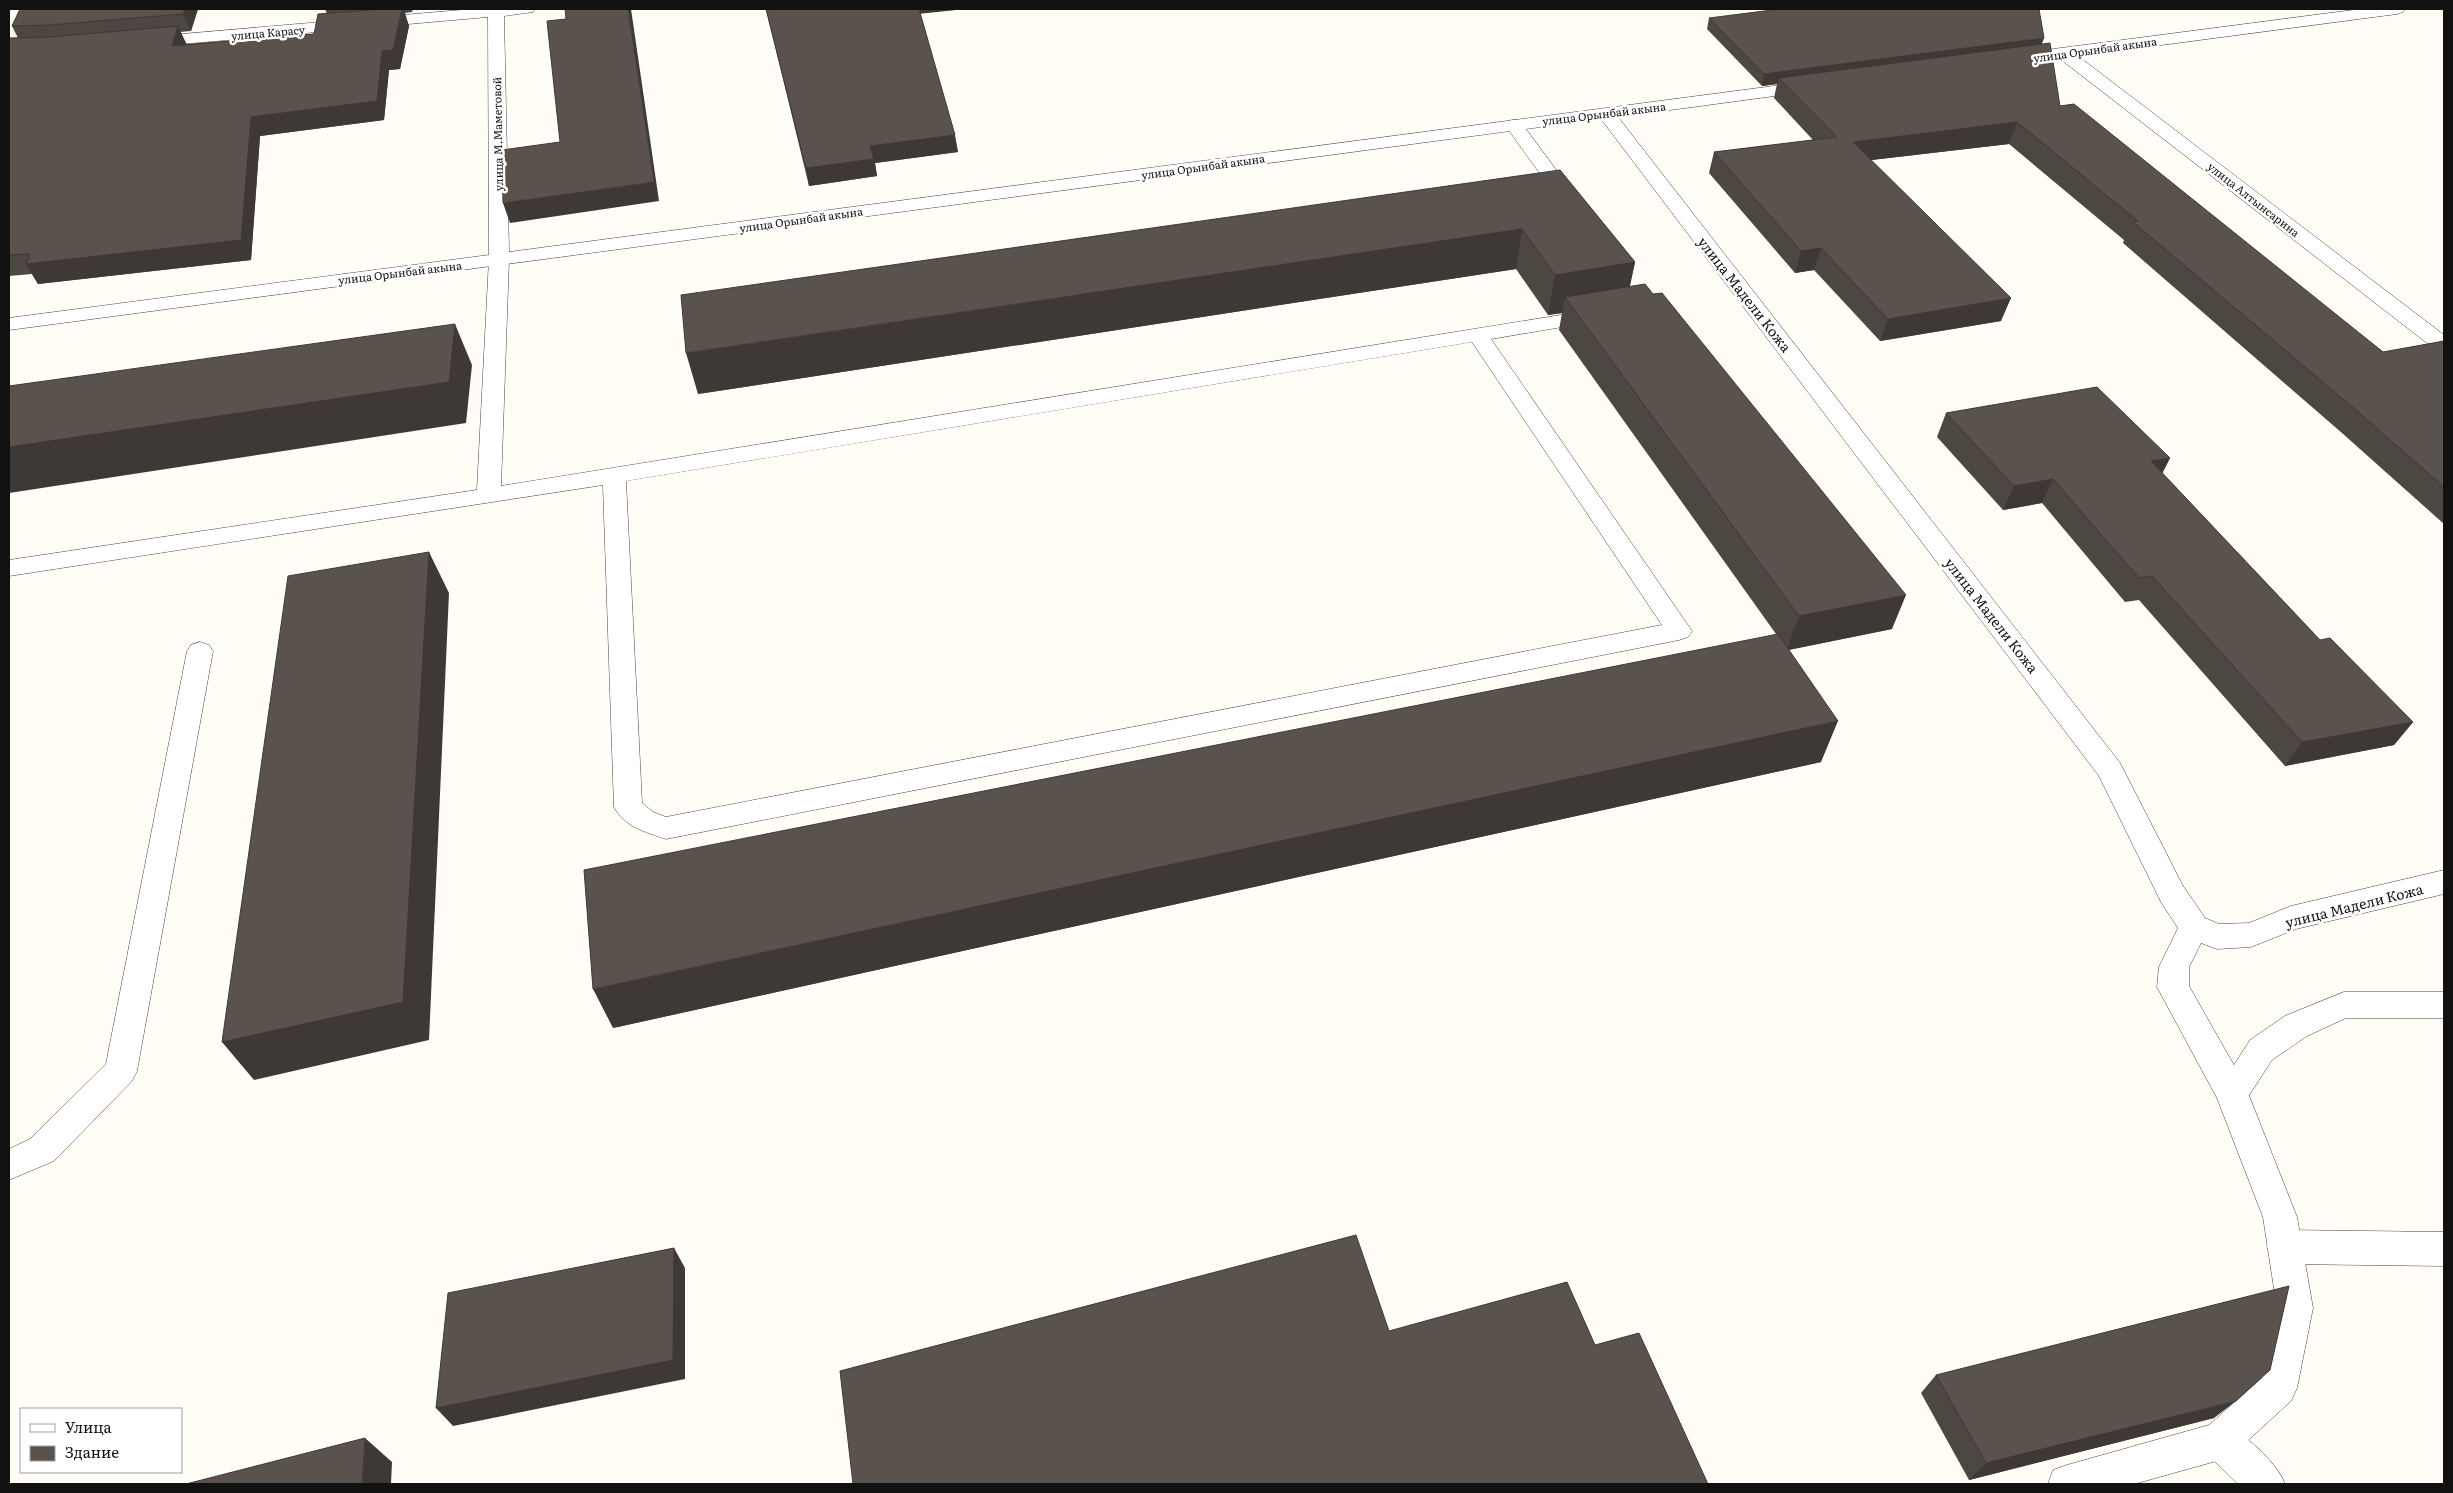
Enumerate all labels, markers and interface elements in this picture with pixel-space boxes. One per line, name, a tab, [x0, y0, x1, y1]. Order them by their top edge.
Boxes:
street label: улица Карасу	[230, 21, 306, 43]
street label: улица Орынбай акына	[2032, 32, 2158, 66]
street label: улица М.Маметовой	[488, 77, 506, 191]
street label: улица Орынбай акына	[1541, 97, 1667, 129]
street label: улица Орынбай акына	[1140, 149, 1266, 183]
street label: улица Алтынсарина	[2205, 158, 2303, 240]
street label: улица Орынбай акына	[738, 202, 864, 236]
street label: улица Мадели Кожа	[1694, 232, 1797, 356]
street label: улица Орынбай акына	[337, 256, 463, 288]
street label: улица Мадели Кожа	[1941, 553, 2044, 677]
street label: улица Мадели Кожа	[2283, 878, 2426, 932]
legend	[20, 1408, 182, 1473]
text: Улица	[65, 1415, 113, 1438]
text: Здание	[65, 1440, 119, 1463]

